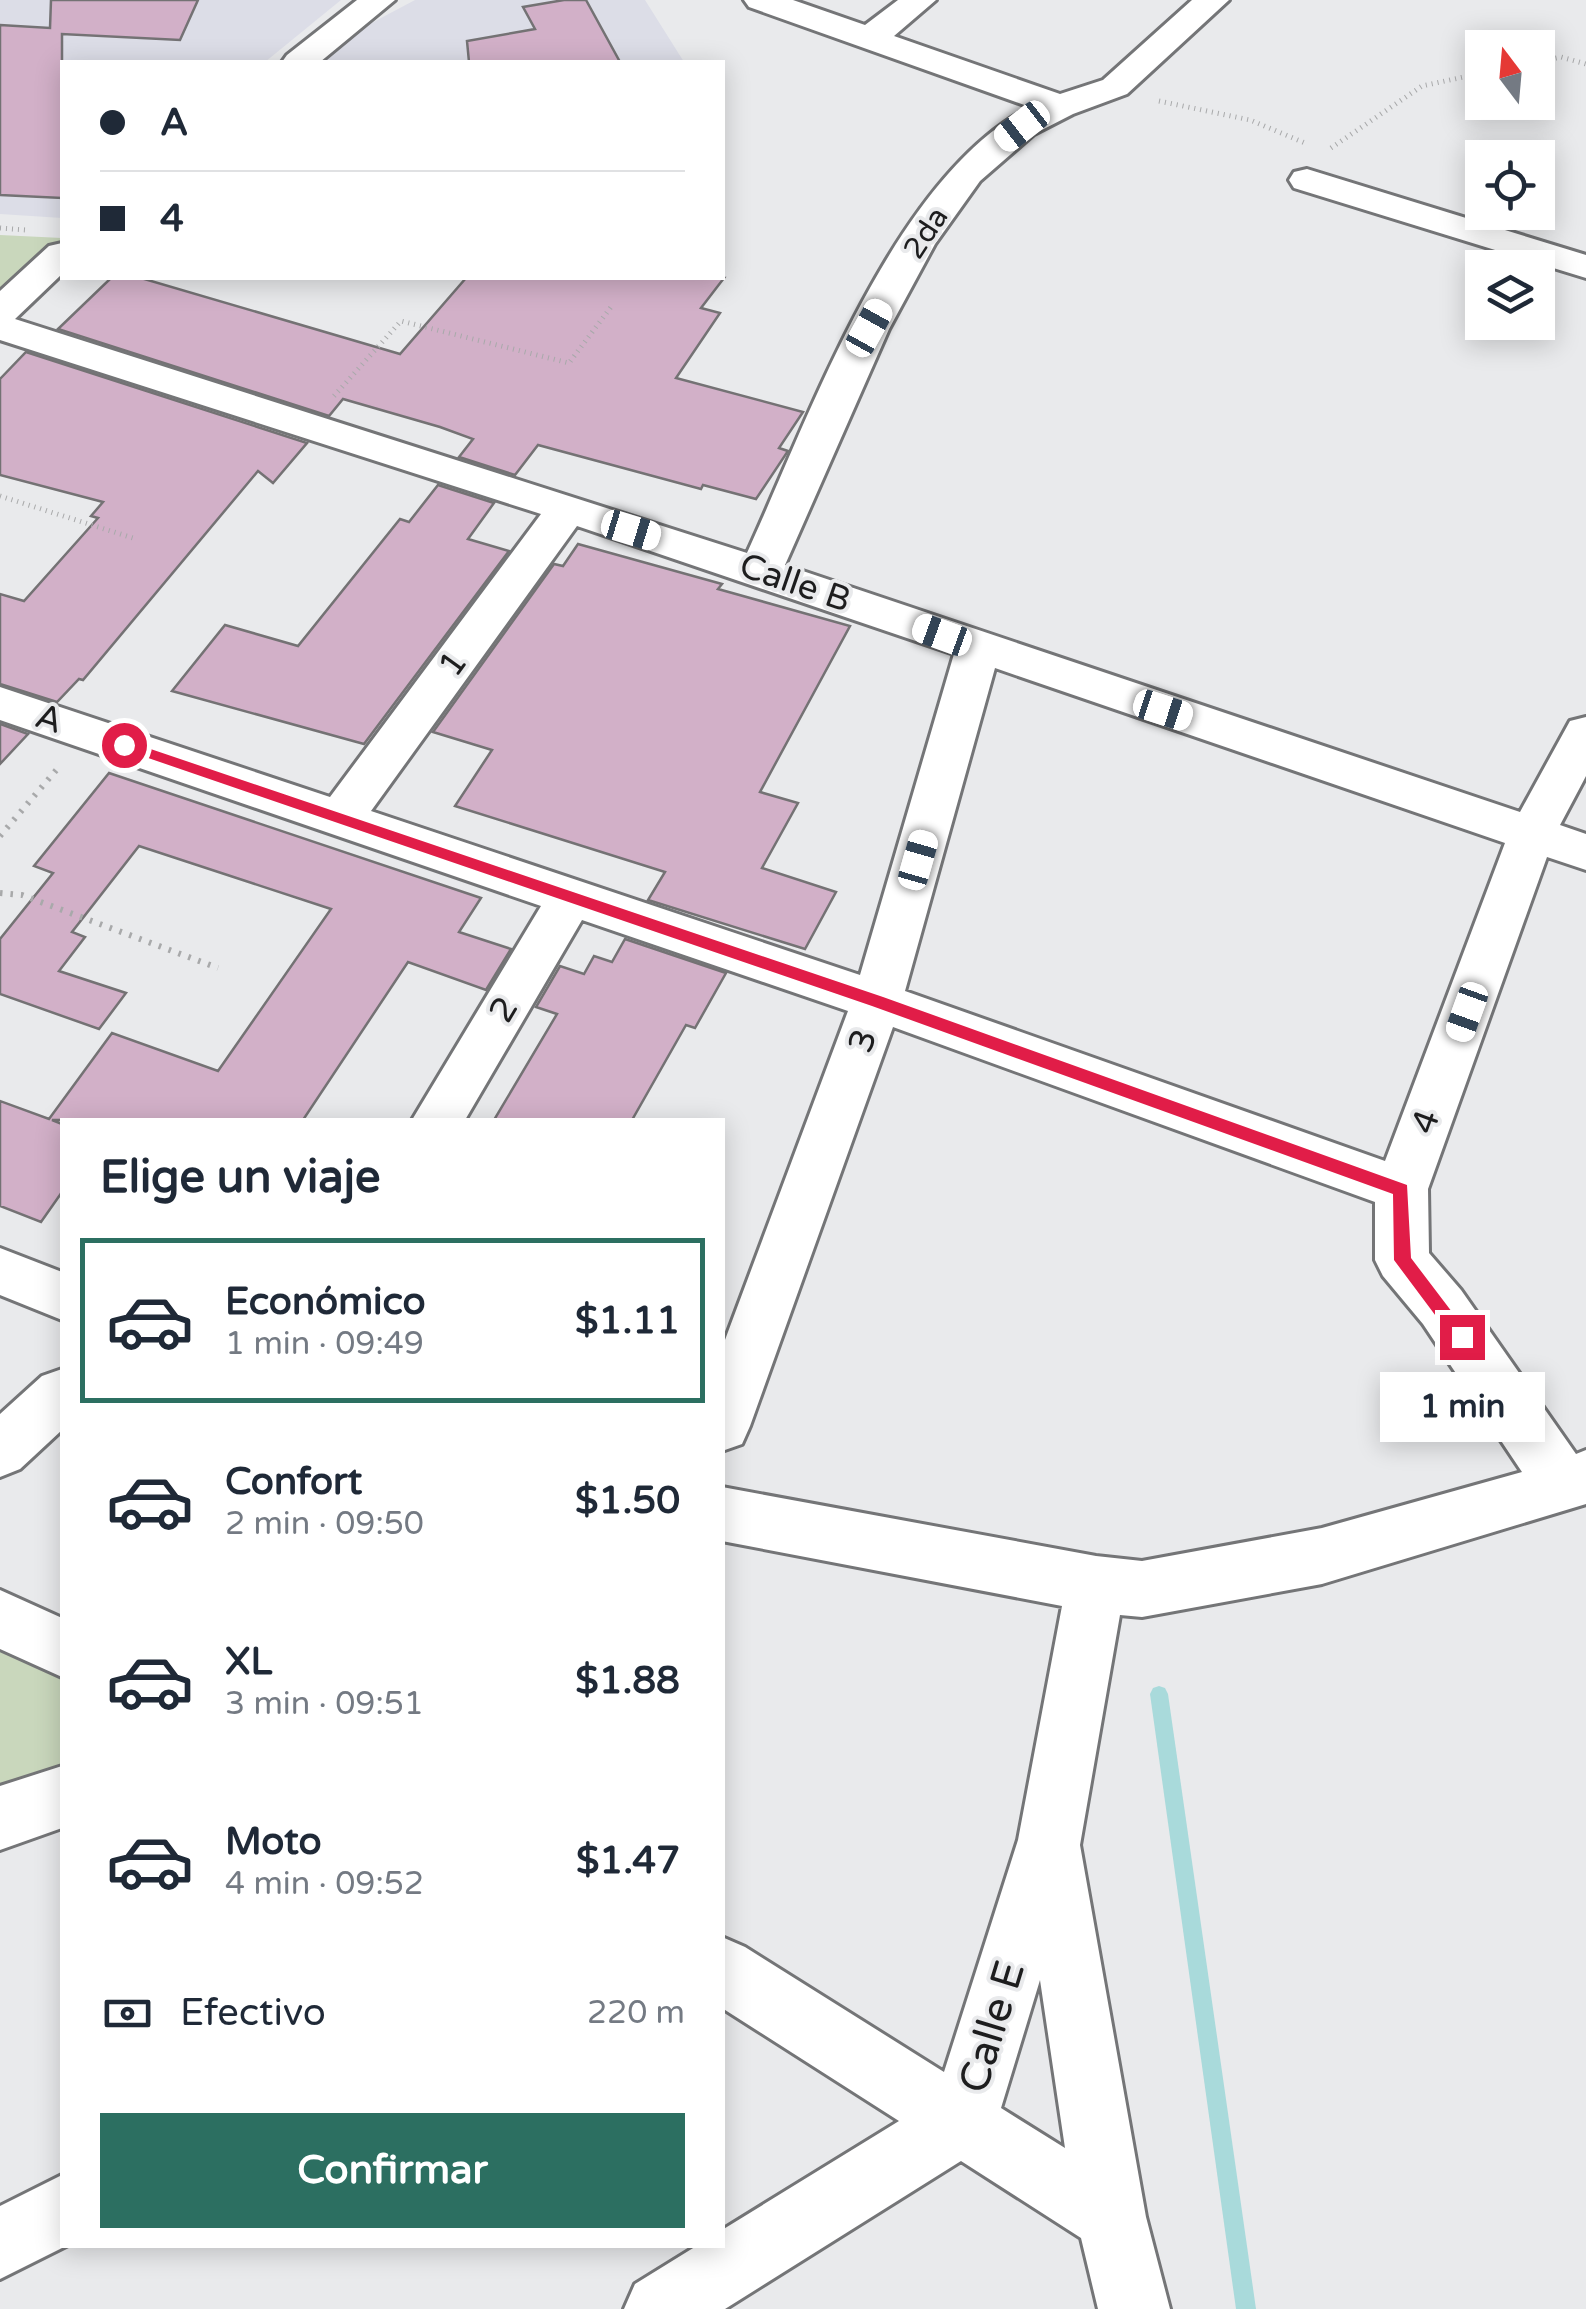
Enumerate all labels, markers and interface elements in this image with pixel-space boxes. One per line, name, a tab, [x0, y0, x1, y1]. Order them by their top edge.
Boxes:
north arrow	[1465, 30, 1555, 120]
map controls	[1465, 30, 1555, 340]
car	[989, 96, 1055, 156]
text: A	[160, 100, 188, 146]
button: locate	[1465, 140, 1555, 230]
text: 4	[160, 196, 184, 242]
street label: 2da	[896, 200, 956, 266]
button: layers	[1465, 250, 1555, 340]
car	[841, 294, 897, 362]
car	[598, 507, 664, 553]
street label: Calle B	[734, 544, 856, 622]
car	[909, 611, 975, 659]
street label: 1	[430, 643, 476, 685]
car	[1130, 686, 1196, 734]
street label: A	[30, 695, 68, 743]
route start	[102, 723, 147, 768]
car	[895, 827, 941, 893]
car	[1443, 979, 1491, 1045]
street label: 2	[480, 990, 528, 1030]
street label: 3	[840, 1023, 886, 1059]
street label: 4	[1403, 1104, 1449, 1140]
text: Elige un viaje	[100, 1151, 380, 1205]
icon: car	[105, 1276, 195, 1366]
text: Económico	[225, 1279, 426, 1325]
text: $1.11	[575, 1298, 680, 1344]
route end	[1440, 1315, 1485, 1360]
text: 1 min · 09:49	[225, 1325, 424, 1363]
callout: 1 min	[1380, 1372, 1544, 1442]
text: 1 min	[1420, 1388, 1505, 1426]
icon: car	[105, 1456, 195, 1546]
text: Confort	[225, 1459, 362, 1505]
text: $1.50	[575, 1478, 680, 1524]
text: 2 min · 09:50	[225, 1505, 424, 1543]
icon: car	[105, 1636, 195, 1726]
text: XL	[225, 1639, 272, 1685]
text: $1.88	[575, 1658, 680, 1704]
text: 3 min · 09:51	[225, 1685, 424, 1723]
icon: car	[105, 1816, 195, 1906]
text: Moto	[225, 1819, 321, 1865]
text: $1.47	[576, 1838, 680, 1884]
text: 4 min · 09:52	[225, 1865, 424, 1903]
street label: Calle E	[948, 1955, 1036, 2099]
icon: cash	[100, 1986, 155, 2041]
text: Efectivo	[180, 1990, 326, 2036]
text: 220 m	[587, 1994, 685, 2032]
button: Confirmar	[100, 2113, 685, 2228]

